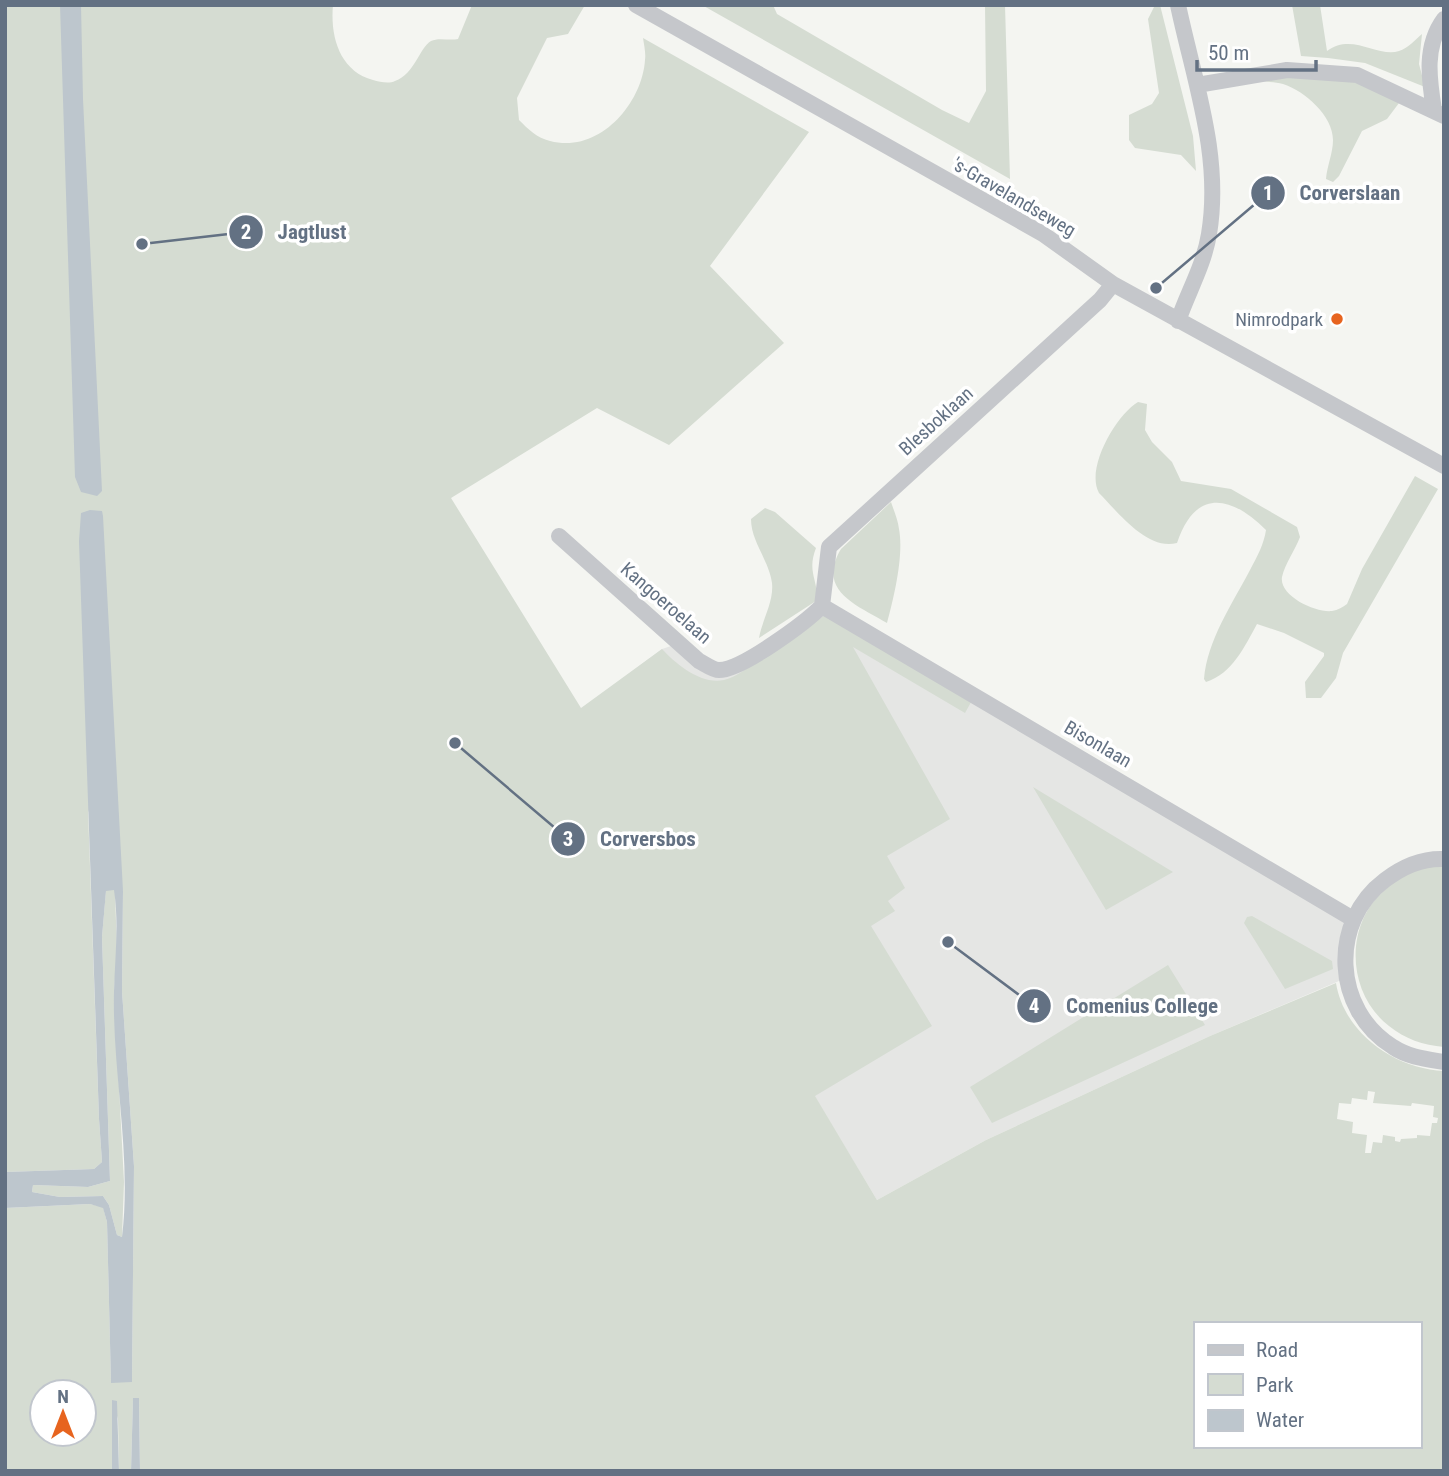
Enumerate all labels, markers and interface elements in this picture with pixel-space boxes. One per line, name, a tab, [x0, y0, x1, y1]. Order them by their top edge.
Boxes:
scale bar	[1197, 28, 1316, 72]
text: 50 m	[1208, 41, 1249, 65]
street label: 's-Gravelandseweg	[948, 152, 1080, 242]
callout: Corverslaan	[1251, 172, 1414, 214]
text: 1	[1263, 181, 1273, 205]
text: Corverslaan	[1300, 181, 1400, 205]
callout: Jagtlust	[228, 211, 360, 253]
text: 2	[241, 220, 251, 244]
text: Jagtlust	[278, 220, 346, 244]
place label: Nimrodpark	[1235, 308, 1323, 331]
marker: Nimrodpark	[1329, 311, 1345, 327]
street label: Blesboklaan	[894, 382, 978, 460]
street label: Kangoeroelaan	[616, 557, 716, 649]
street label: Bisonlaan	[1060, 716, 1136, 772]
callout: Corversbos	[551, 818, 709, 860]
text: 3	[563, 827, 573, 851]
text: Corversbos	[600, 827, 696, 851]
callout: Comenius College	[1017, 985, 1232, 1027]
text: 4	[1029, 994, 1039, 1018]
text: Comenius College	[1066, 994, 1218, 1018]
legend	[1194, 1322, 1421, 1448]
text: Road	[1256, 1338, 1298, 1362]
text: Park	[1256, 1373, 1294, 1397]
north arrow	[28, 1378, 98, 1448]
text: N	[57, 1385, 69, 1408]
text: Water	[1256, 1408, 1304, 1432]

